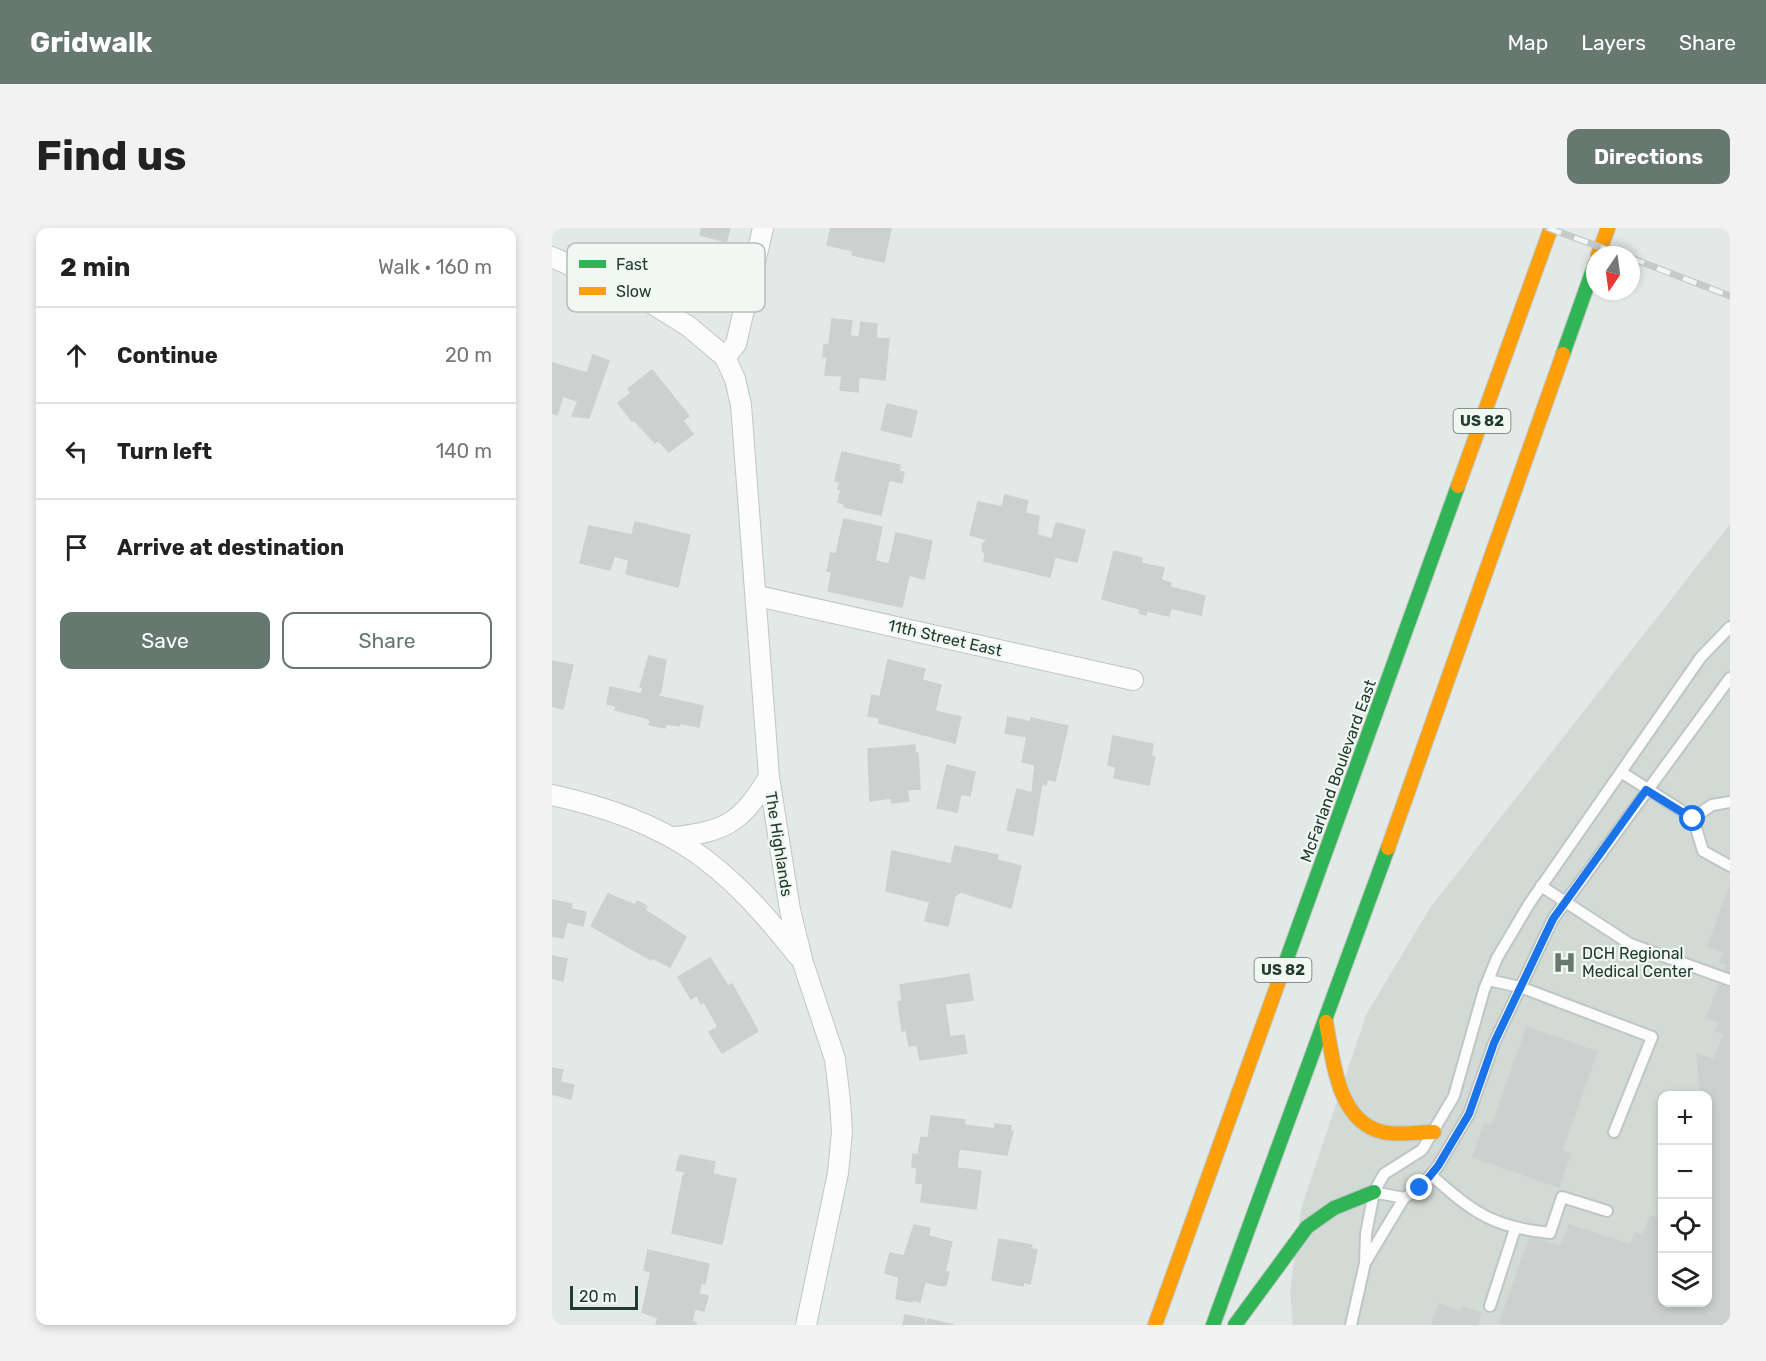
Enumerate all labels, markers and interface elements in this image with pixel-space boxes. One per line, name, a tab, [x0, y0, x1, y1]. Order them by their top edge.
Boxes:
text: Gridwalk	[30, 26, 152, 59]
text: Map	[1507, 30, 1548, 55]
text: Layers	[1581, 30, 1646, 55]
text: Share	[1679, 30, 1736, 55]
button: Directions	[1567, 129, 1730, 184]
text: Find us	[36, 131, 187, 181]
legend	[567, 243, 765, 312]
north arrow	[1586, 246, 1640, 300]
text: 2 min	[60, 252, 130, 283]
text: Walk · 160 m	[378, 255, 492, 279]
text: Fast	[616, 255, 648, 274]
text: Slow	[616, 282, 652, 301]
icon: ahead	[60, 339, 93, 372]
text: Continue	[117, 342, 218, 369]
text: 20 m	[445, 343, 492, 367]
road number: US 82	[1454, 409, 1510, 433]
icon: left	[60, 435, 93, 468]
text: Turn left	[117, 438, 212, 465]
text: 140 m	[436, 439, 492, 463]
icon: arrive	[60, 531, 93, 564]
text: Arrive at destination	[117, 534, 344, 561]
button: Save	[60, 612, 270, 669]
button: Share	[282, 612, 492, 669]
street label: 11th Street East	[886, 616, 1004, 660]
street label: McFarland Boulevard East	[1296, 677, 1380, 865]
street label: The Highlands	[761, 790, 797, 898]
route start	[1679, 805, 1705, 831]
place label: DCH Regional Medical Center	[1582, 944, 1693, 981]
hospital icon: DCH Regional Medical Center	[1551, 949, 1577, 975]
road number: US 82	[1254, 958, 1312, 982]
map controls	[1658, 1091, 1712, 1307]
button: +	[1658, 1091, 1712, 1145]
button: −	[1658, 1145, 1712, 1199]
route end	[1406, 1174, 1432, 1200]
button: locate	[1658, 1199, 1712, 1253]
button: layers	[1658, 1253, 1712, 1307]
scale bar	[570, 1283, 638, 1310]
text: 20 m	[579, 1287, 617, 1306]

